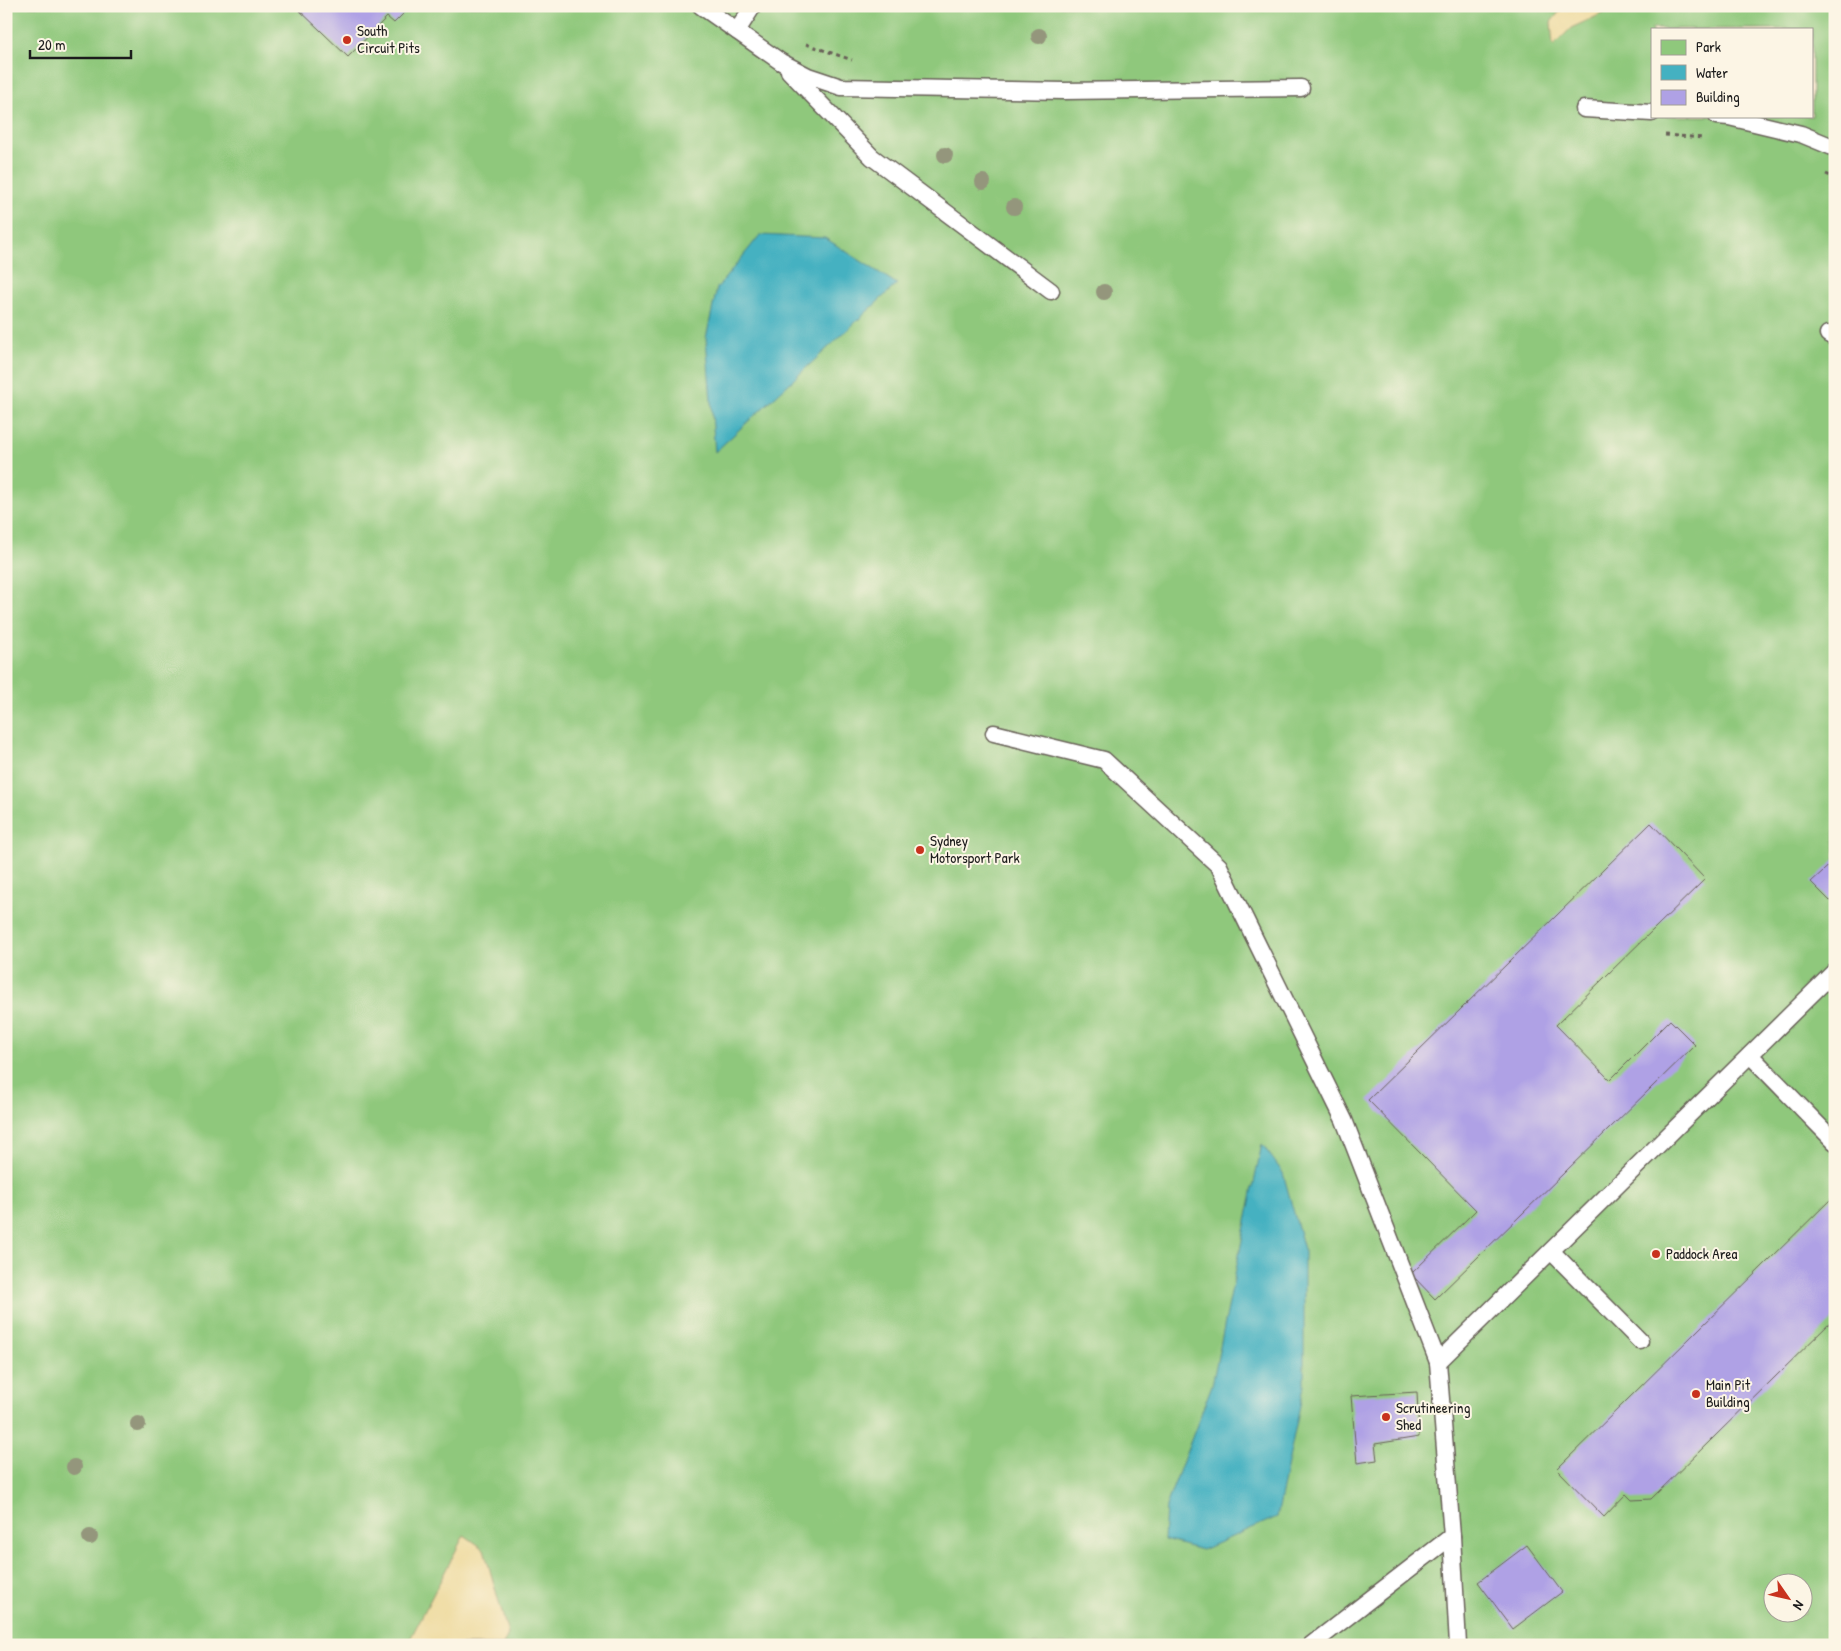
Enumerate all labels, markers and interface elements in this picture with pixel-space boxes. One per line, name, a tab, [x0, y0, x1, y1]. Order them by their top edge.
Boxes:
place label: South Circuit Pits	[357, 20, 420, 58]
scale bar	[30, 28, 131, 60]
legend	[1651, 28, 1814, 118]
text: 20 m	[38, 34, 65, 55]
marker: South Circuit Pits	[341, 34, 353, 46]
text: Park	[1696, 36, 1721, 57]
text: Water	[1696, 62, 1728, 83]
text: Building	[1696, 86, 1740, 107]
place label: Sydney Motorsport Park	[930, 830, 1020, 868]
marker: Sydney Motorsport Park	[914, 844, 926, 856]
place label: Paddock Area	[1666, 1243, 1737, 1264]
marker: Paddock Area	[1650, 1248, 1662, 1260]
place label: Main Pit Building	[1706, 1374, 1751, 1412]
marker: Main Pit Building	[1690, 1388, 1702, 1400]
place label: Scrutineering Shed	[1396, 1397, 1471, 1435]
marker: Scrutineering Shed	[1380, 1411, 1392, 1423]
north arrow	[1764, 1574, 1814, 1624]
text: N	[1789, 1597, 1809, 1614]

